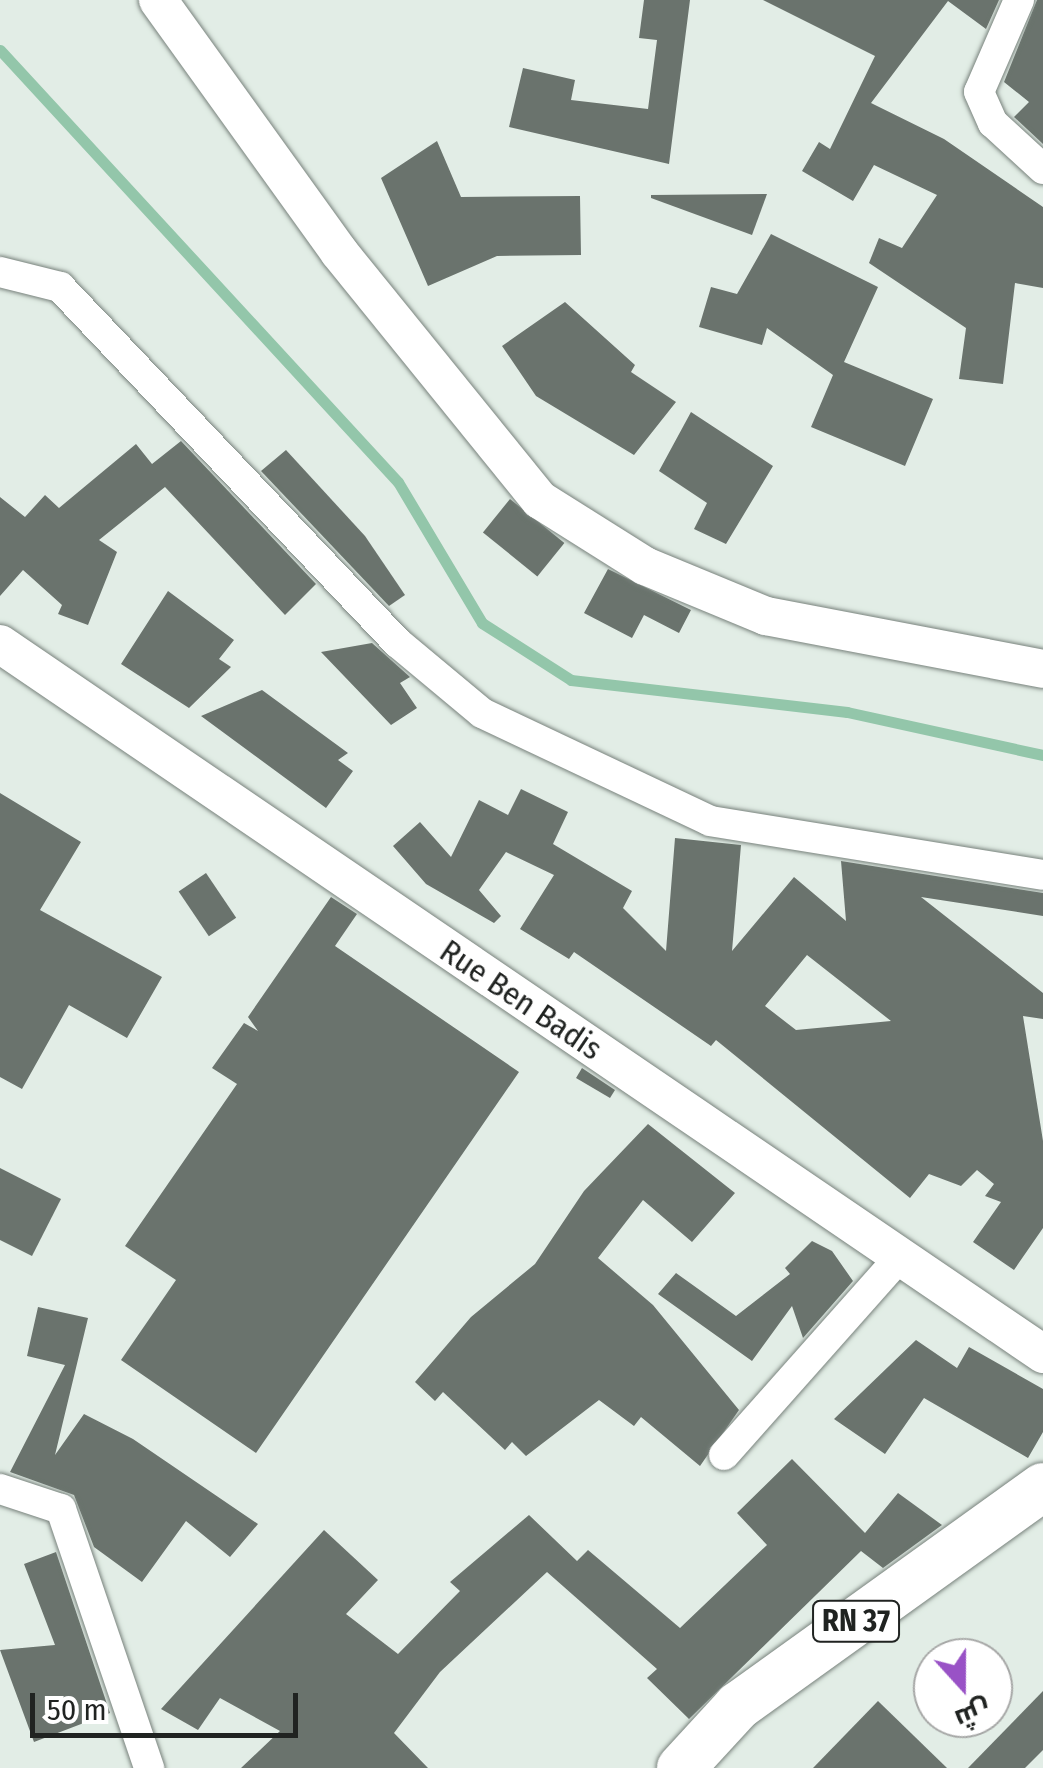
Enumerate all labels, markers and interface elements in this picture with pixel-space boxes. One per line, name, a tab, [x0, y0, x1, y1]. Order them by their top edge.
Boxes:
street label: Rue Ben Badis	[433, 932, 609, 1068]
road number: RN 37	[811, 1596, 901, 1646]
north arrow	[913, 1638, 1013, 1738]
scale bar	[35, 1673, 302, 1735]
text: 50 m	[47, 1692, 107, 1728]
text: ش	[951, 1693, 996, 1736]

